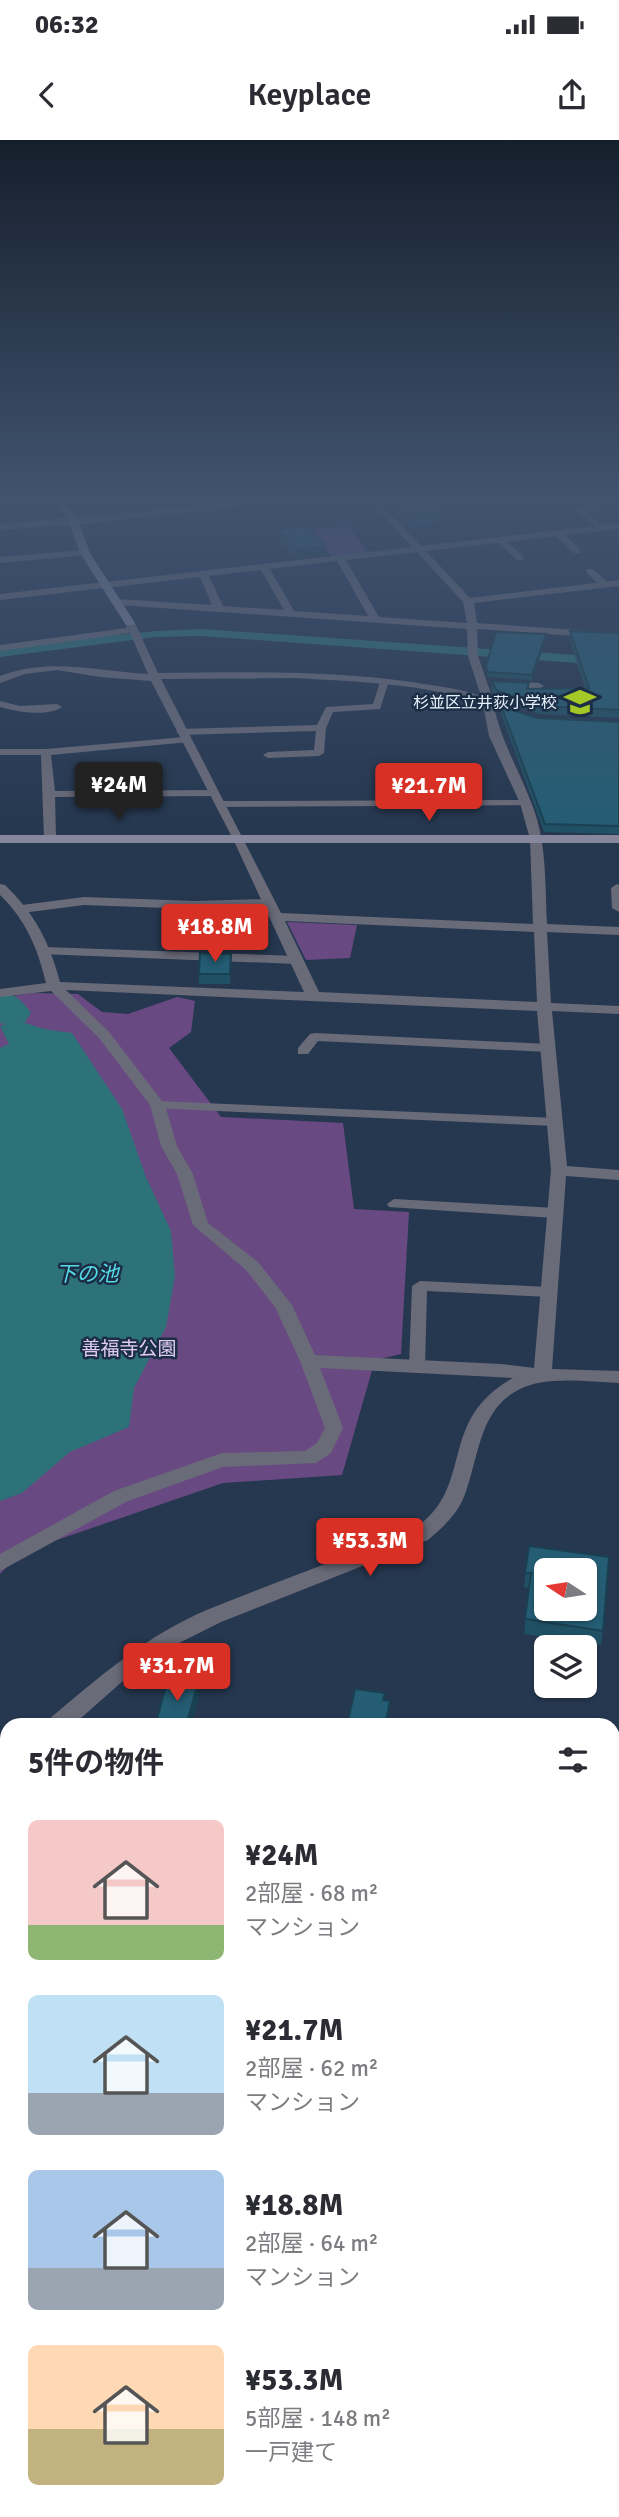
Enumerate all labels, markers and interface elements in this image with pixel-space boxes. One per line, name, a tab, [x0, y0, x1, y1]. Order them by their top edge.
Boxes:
text: 06:32	[35, 9, 99, 41]
text: Keyplace	[247, 75, 372, 114]
icon: back	[28, 76, 66, 114]
icon: share	[553, 76, 591, 114]
school or university icon: 杉並区立井荻小学校	[563, 685, 597, 719]
place label: 杉並区立井荻小学校	[413, 693, 557, 713]
pin: ¥24M	[78, 762, 160, 822]
pin: ¥21.7M	[372, 764, 486, 823]
text: ¥24M	[91, 770, 147, 799]
text: ¥21.7M	[391, 771, 467, 800]
pin: ¥18.8M	[158, 904, 272, 964]
text: ¥18.8M	[177, 912, 253, 941]
water label: 下の池	[56, 1261, 120, 1287]
park label: 善福寺公園	[81, 1337, 177, 1361]
pin: ¥53.3M	[313, 1518, 427, 1578]
text: ¥53.3M	[332, 1526, 408, 1555]
north arrow	[534, 1558, 597, 1620]
map controls	[534, 1558, 597, 1698]
button: layers	[534, 1635, 597, 1698]
pin: ¥31.7M	[120, 1644, 234, 1703]
text: ¥31.7M	[139, 1651, 215, 1680]
icon: filters	[554, 1741, 592, 1779]
text: 5件の物件	[28, 1745, 164, 1782]
text: ¥24M	[245, 1837, 319, 1874]
icon: home	[84, 1848, 168, 1932]
text: 2部屋 · 68 m²	[245, 1879, 378, 1908]
text: マンション	[245, 1913, 360, 1942]
text: ¥21.7M	[245, 2012, 343, 2049]
icon: home	[84, 2023, 168, 2107]
text: 2部屋 · 62 m²	[245, 2054, 378, 2083]
text: マンション	[245, 2088, 360, 2117]
text: ¥18.8M	[245, 2187, 343, 2224]
icon: home	[84, 2198, 168, 2282]
text: 2部屋 · 64 m²	[245, 2229, 378, 2258]
text: マンション	[245, 2263, 360, 2292]
text: ¥53.3M	[245, 2362, 343, 2399]
icon: home	[84, 2373, 168, 2457]
text: 5部屋 · 148 m²	[245, 2404, 391, 2433]
text: 一戸建て	[245, 2438, 337, 2467]

